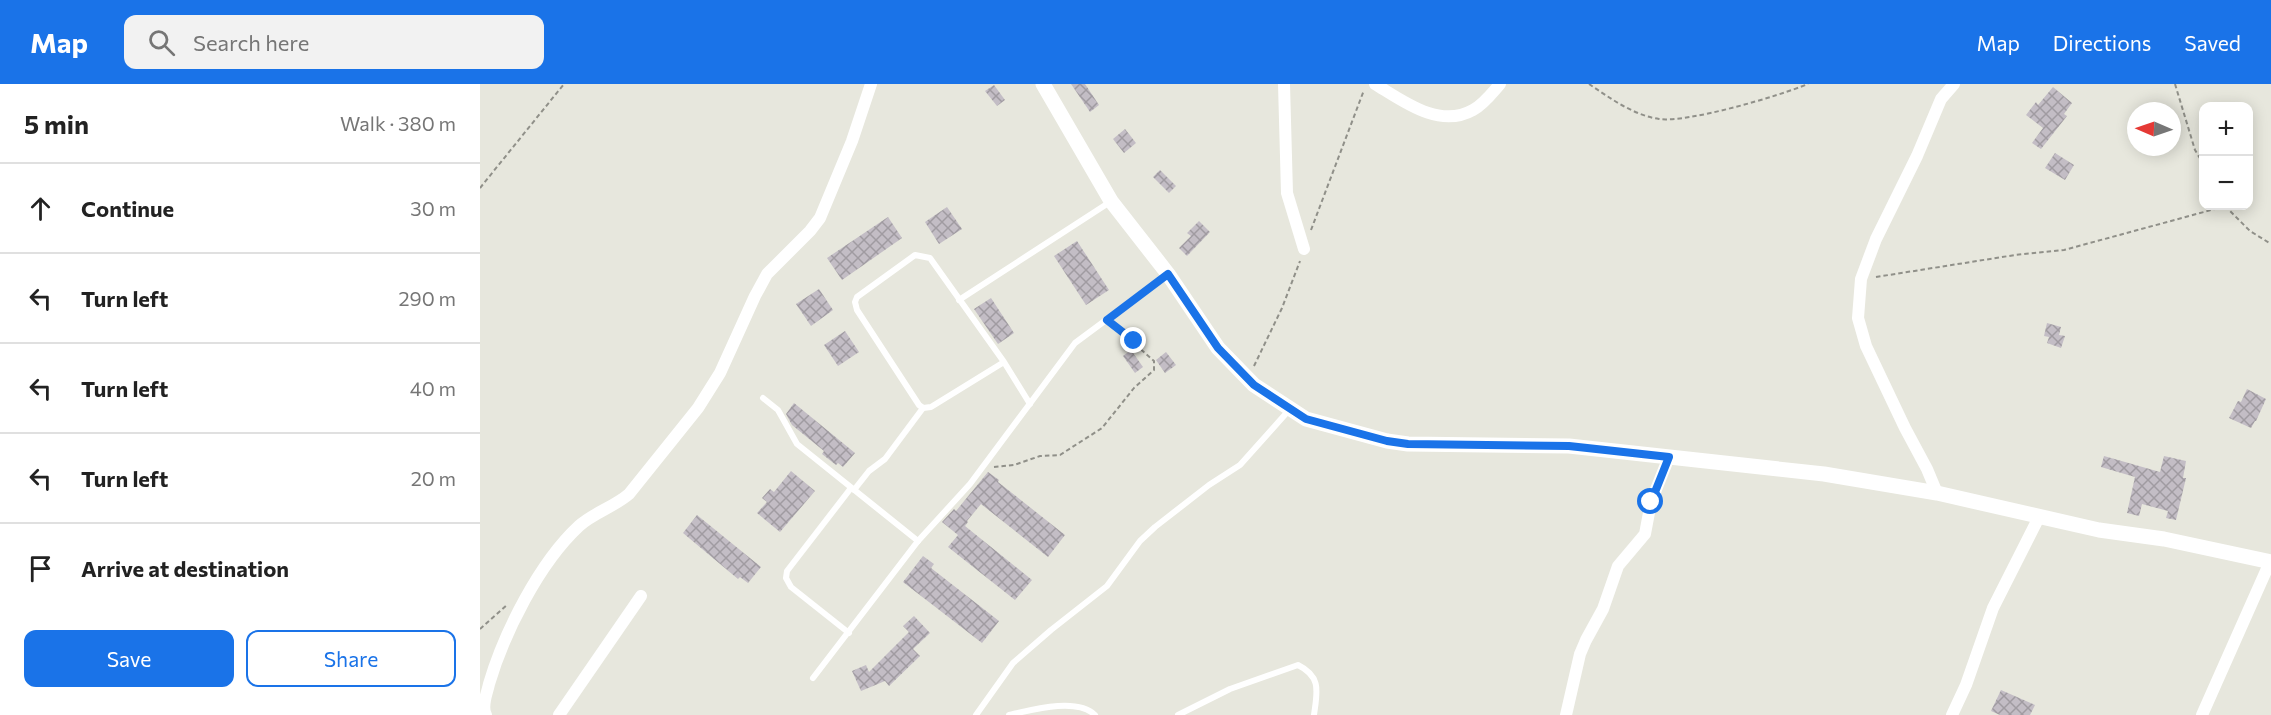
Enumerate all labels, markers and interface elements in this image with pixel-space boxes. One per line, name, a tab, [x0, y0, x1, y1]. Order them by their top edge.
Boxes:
search box	[124, 15, 544, 69]
text: Map	[30, 25, 88, 59]
icon: search	[145, 26, 178, 59]
text: Search here	[193, 29, 309, 56]
text: Map	[1977, 30, 2020, 55]
text: Directions	[2053, 30, 2151, 55]
text: Saved	[2184, 30, 2241, 55]
north arrow	[2127, 102, 2181, 156]
map controls	[2199, 102, 2253, 210]
button: +	[2199, 102, 2253, 156]
text: 5 min	[24, 108, 89, 139]
text: Walk · 380 m	[340, 111, 456, 135]
button: −	[2199, 156, 2253, 210]
icon: ahead	[24, 192, 57, 225]
text: Continue	[81, 195, 174, 222]
text: 30 m	[410, 196, 456, 220]
icon: left	[24, 282, 57, 315]
text: Turn left	[81, 285, 168, 312]
text: 290 m	[398, 286, 456, 310]
route end	[1120, 327, 1146, 353]
icon: left	[24, 372, 57, 405]
text: Turn left	[81, 375, 168, 402]
text: 40 m	[410, 376, 456, 400]
icon: left	[24, 462, 57, 495]
text: Turn left	[81, 465, 168, 492]
text: 20 m	[411, 466, 456, 490]
route start	[1637, 488, 1663, 514]
icon: arrive	[24, 552, 57, 585]
text: Arrive at destination	[81, 555, 289, 582]
button: Save	[24, 630, 234, 687]
button: Share	[246, 630, 456, 687]

